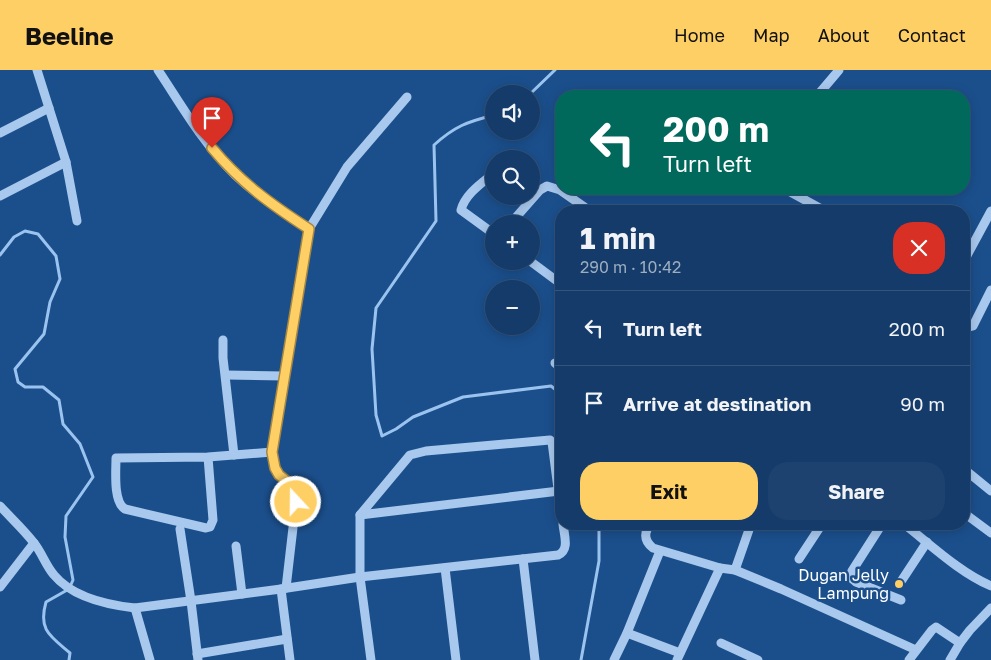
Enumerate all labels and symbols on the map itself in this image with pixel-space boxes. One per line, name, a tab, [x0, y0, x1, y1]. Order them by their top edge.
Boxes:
pin	[191, 97, 233, 148]
position arrow	[269, 475, 321, 527]
place label: Dugan Jelly Lampung	[798, 565, 889, 603]
marker: Dugan Jelly Lampung	[893, 578, 905, 590]

